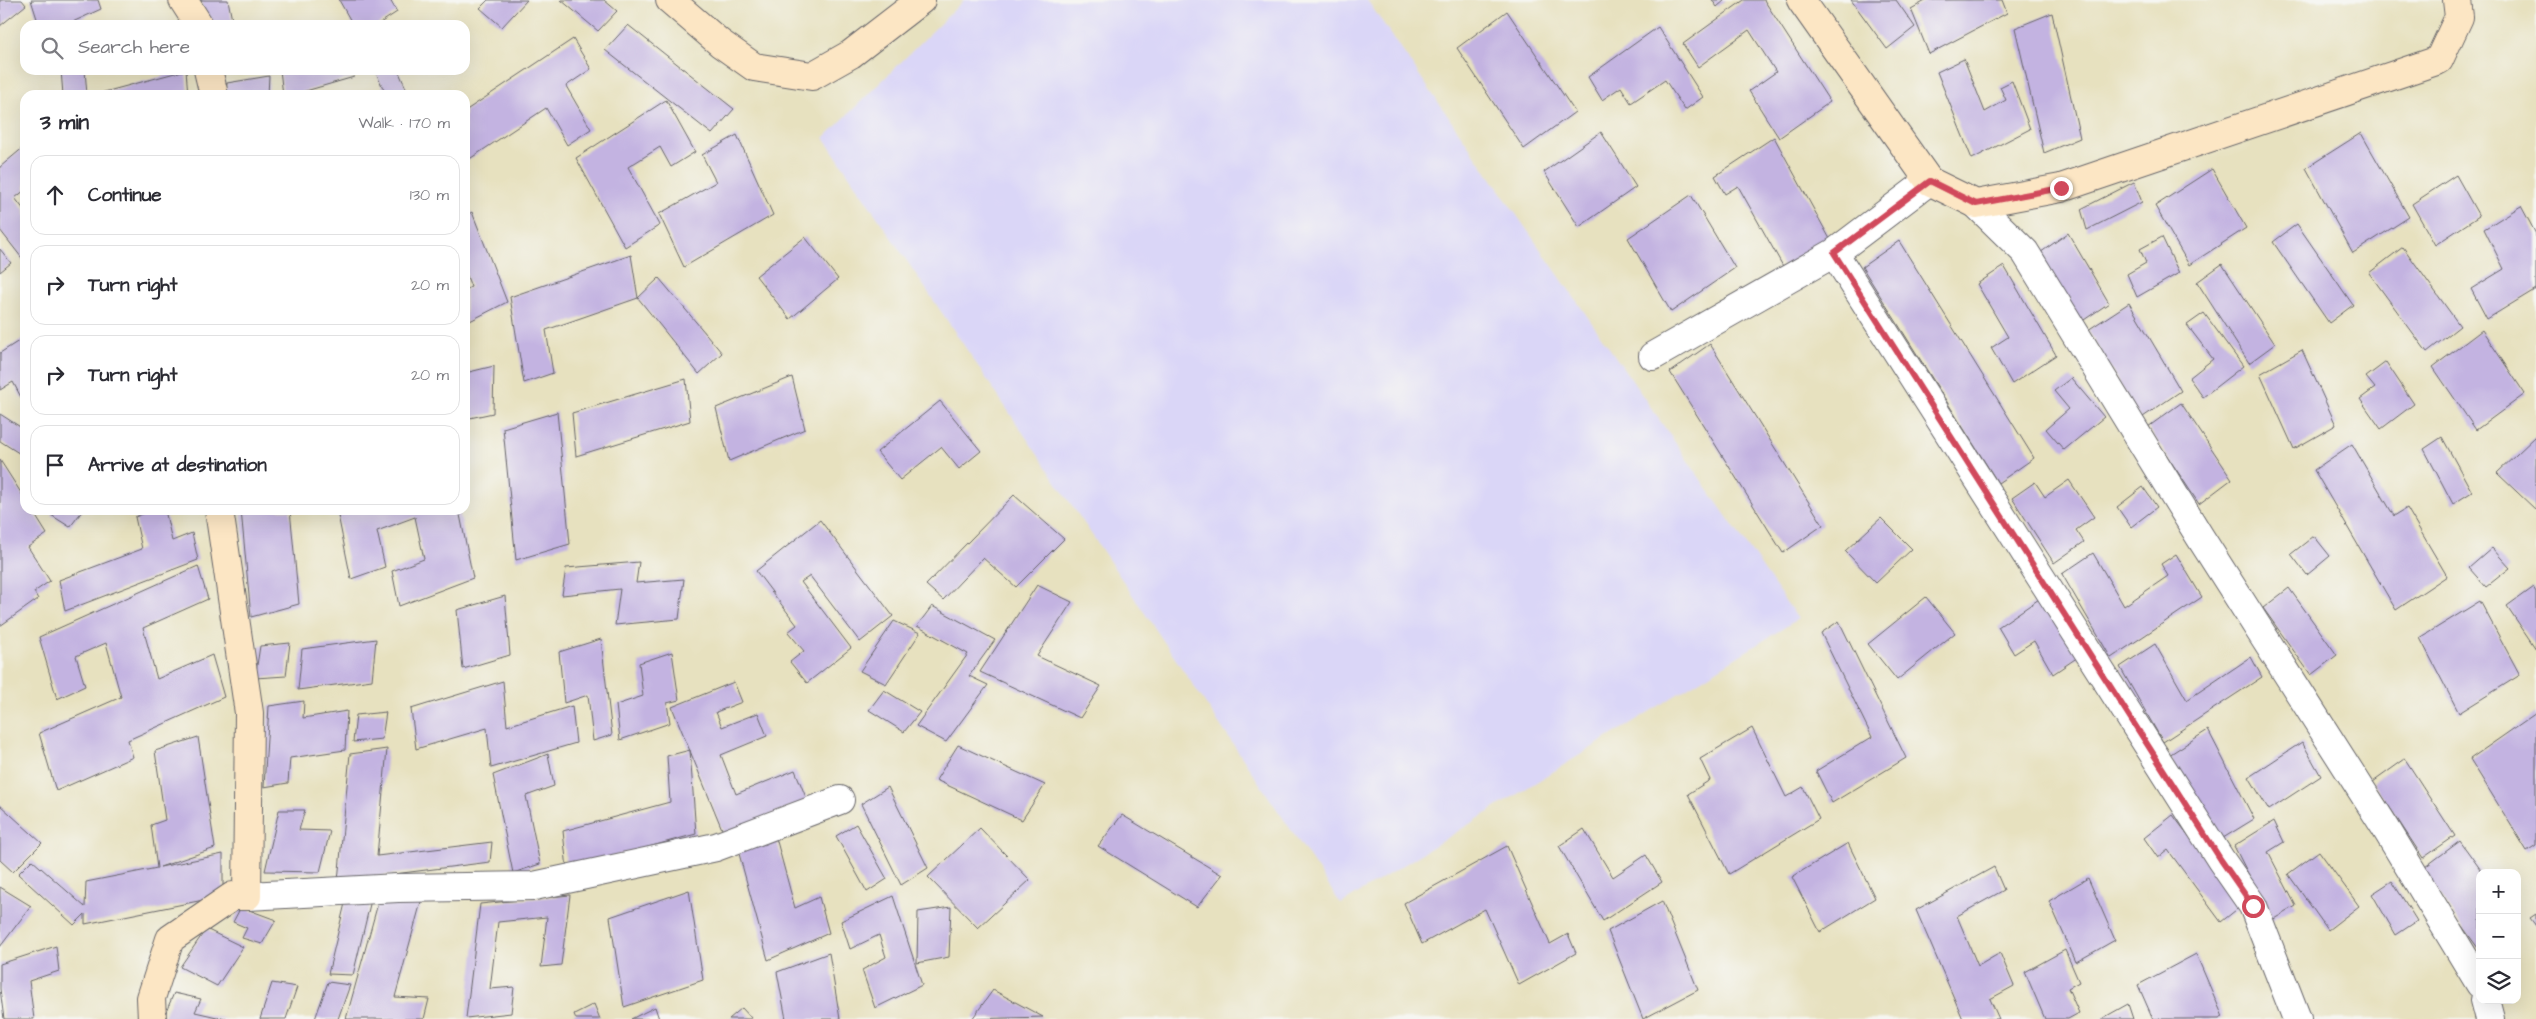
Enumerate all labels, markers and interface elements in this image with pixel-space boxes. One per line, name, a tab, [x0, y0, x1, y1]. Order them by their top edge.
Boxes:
search box	[20, 20, 470, 75]
icon: search	[38, 34, 66, 62]
text: Search here	[78, 34, 190, 61]
text: 3 min	[40, 108, 89, 137]
text: Walk · 170 m	[359, 112, 450, 134]
route end	[2050, 177, 2073, 200]
icon: ahead	[41, 181, 69, 209]
text: Continue	[88, 182, 162, 209]
text: 130 m	[410, 184, 449, 206]
icon: right	[41, 271, 69, 299]
text: Turn right	[88, 272, 177, 299]
text: 20 m	[411, 274, 449, 296]
icon: right	[41, 361, 69, 389]
text: Turn right	[88, 362, 177, 389]
text: 20 m	[411, 364, 449, 386]
icon: arrive	[41, 451, 69, 479]
text: Arrive at destination	[88, 452, 267, 479]
map controls	[2476, 869, 2521, 1004]
button: +	[2476, 869, 2521, 914]
route start	[2242, 895, 2265, 918]
button: −	[2476, 914, 2521, 959]
button: layers	[2476, 959, 2521, 1004]

